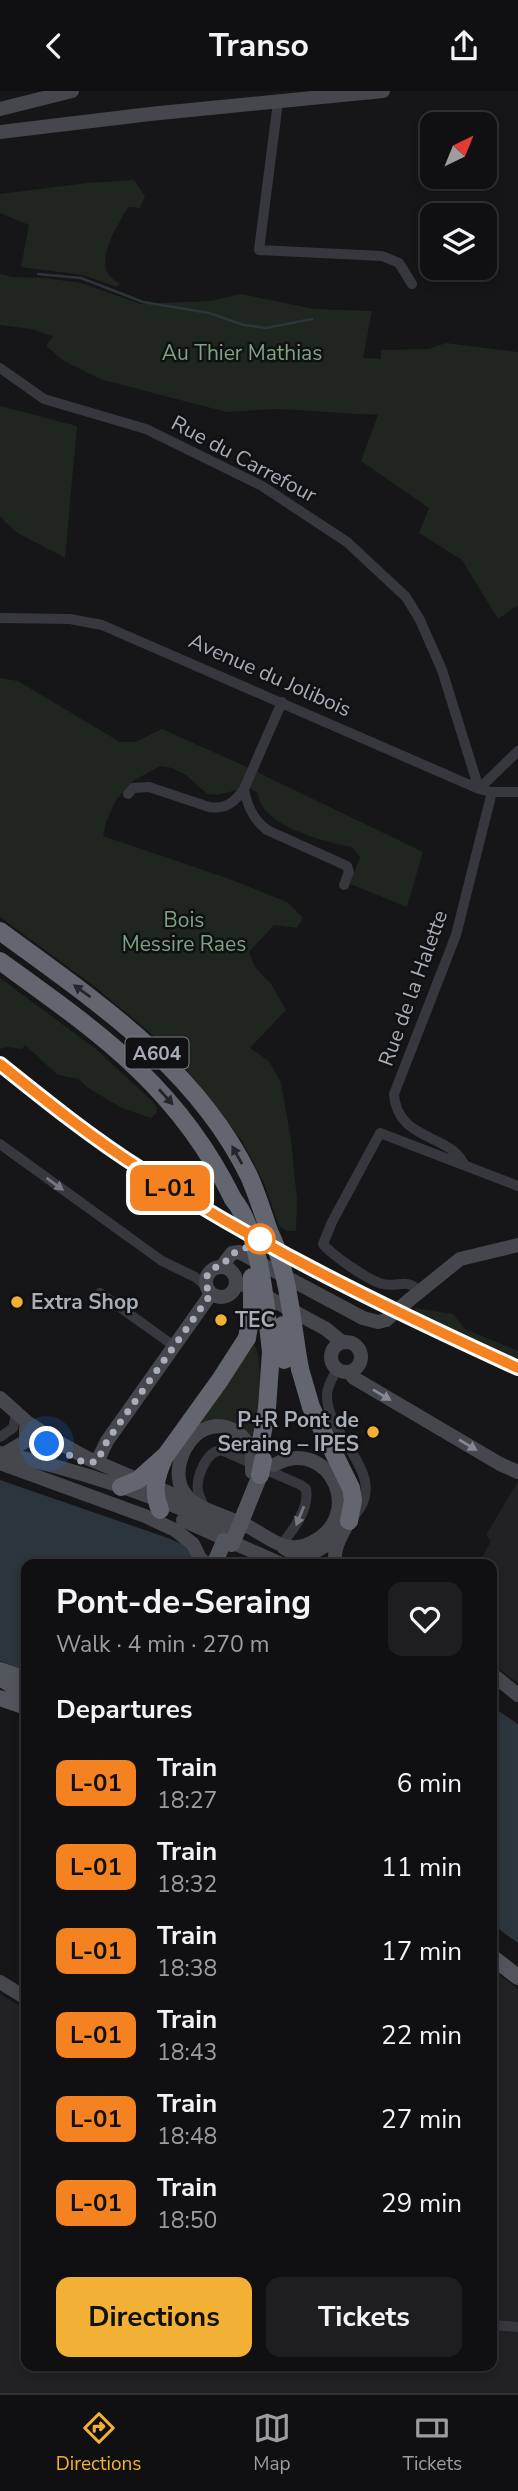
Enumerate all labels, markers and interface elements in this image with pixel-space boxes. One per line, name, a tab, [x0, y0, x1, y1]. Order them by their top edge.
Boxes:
text: Transo	[209, 24, 309, 67]
icon: back	[35, 27, 73, 65]
icon: share	[445, 27, 483, 65]
north arrow	[420, 112, 497, 189]
map controls	[420, 112, 497, 280]
button: layers	[420, 203, 497, 280]
park label: Au Thier Mathias	[162, 339, 322, 367]
street label: Rue du Carrefour	[167, 409, 322, 509]
street label: Avenue du Jolibois	[184, 627, 356, 723]
park label: Bois Messire Raes	[122, 906, 246, 958]
street label: Rue de la Halette	[372, 906, 454, 1070]
one-way arrow	[73, 985, 91, 999]
road number: A604	[125, 1037, 188, 1069]
one-way arrow	[158, 1088, 174, 1106]
one-way arrow	[231, 1145, 243, 1165]
line badge: L-01	[121, 1165, 219, 1211]
text: L-01	[144, 1172, 196, 1204]
one-way arrow	[46, 1177, 64, 1191]
unlabelled marker	[245, 1224, 275, 1254]
place label: Extra Shop	[31, 1288, 139, 1316]
marker: Extra Shop	[9, 1294, 25, 1310]
place label: TEC	[235, 1306, 275, 1334]
marker: TEC	[213, 1312, 229, 1328]
one-way arrow	[373, 1389, 392, 1402]
place label: P+R Pont de Seraing – IPES	[217, 1406, 359, 1458]
marker: P+R Pont de Seraing – IPES	[365, 1424, 381, 1440]
your location	[29, 1426, 64, 1461]
one-way arrow	[458, 1439, 477, 1451]
one-way arrow	[294, 1505, 305, 1526]
text: Pont-de-Seraing	[56, 1580, 311, 1625]
button: heart	[388, 1582, 462, 1656]
text: Walk · 4 min · 270 m	[56, 1629, 269, 1660]
text: Departures	[56, 1692, 192, 1727]
text: Train	[157, 1750, 217, 1785]
text: 6 min	[397, 1766, 462, 1801]
text: L-01	[70, 1767, 122, 1799]
text: 18:27	[157, 1785, 217, 1816]
text: Train	[157, 1834, 217, 1869]
text: 11 min	[381, 1850, 462, 1885]
text: L-01	[70, 1851, 122, 1883]
text: 18:32	[157, 1869, 217, 1900]
text: Train	[157, 1918, 217, 1953]
text: 17 min	[381, 1934, 462, 1969]
text: L-01	[70, 1935, 122, 1967]
text: 18:38	[157, 1953, 217, 1984]
text: Train	[157, 2002, 217, 2037]
text: 22 min	[381, 2018, 462, 2053]
text: L-01	[70, 2019, 122, 2051]
text: 18:43	[157, 2037, 217, 2068]
text: Train	[157, 2086, 217, 2121]
text: 27 min	[381, 2102, 462, 2137]
text: L-01	[70, 2103, 122, 2135]
text: 18:48	[157, 2121, 217, 2152]
text: Train	[157, 2170, 217, 2205]
text: 29 min	[381, 2186, 462, 2221]
text: L-01	[70, 2187, 122, 2219]
text: 18:50	[157, 2205, 217, 2236]
button: Directions	[56, 2277, 252, 2357]
button: Tickets	[266, 2277, 462, 2357]
tab: Directions	[56, 2409, 141, 2477]
tab: Map	[253, 2409, 291, 2477]
tab: Tickets	[402, 2409, 462, 2477]

